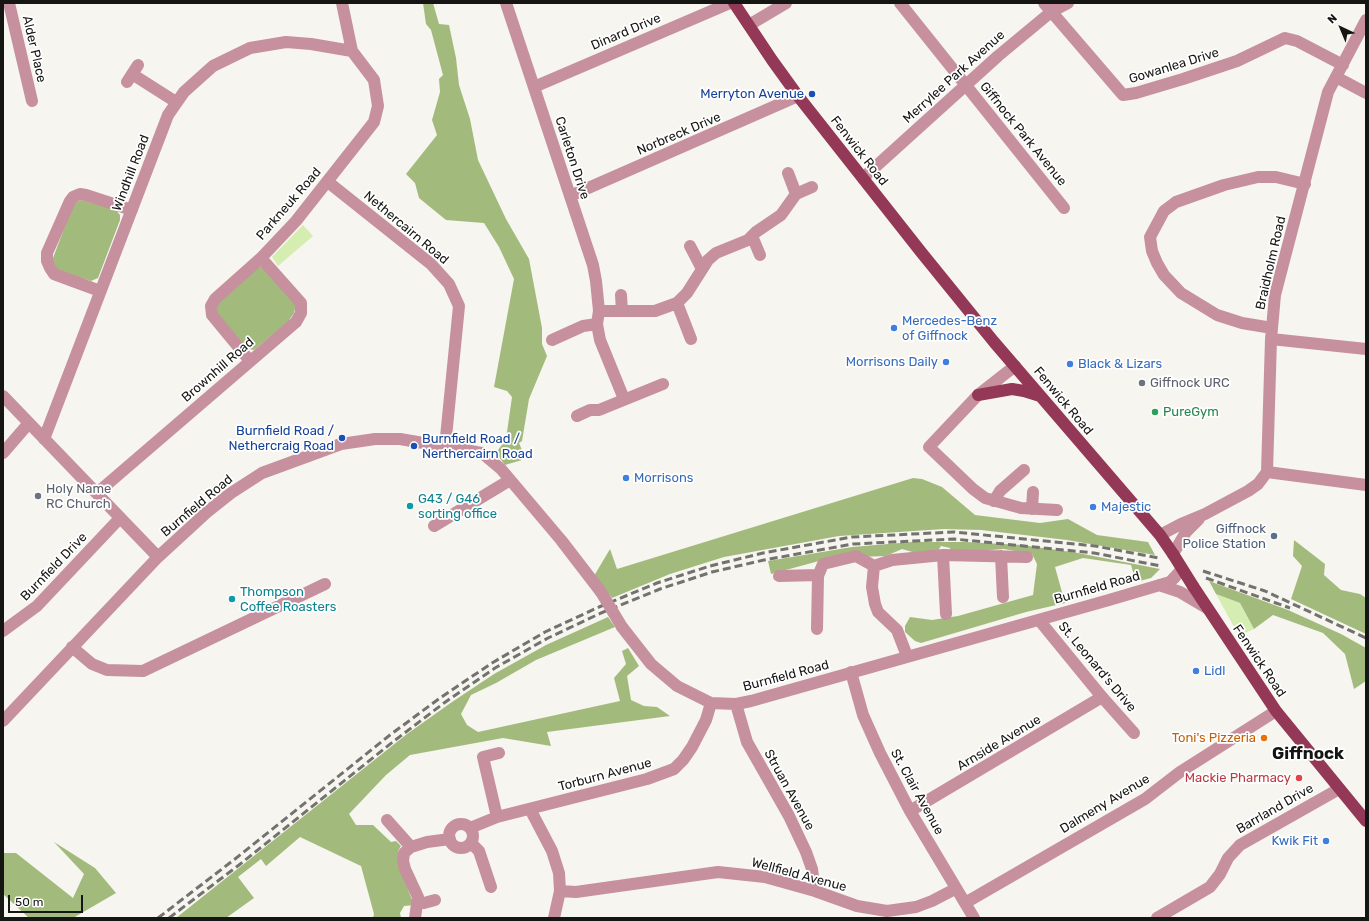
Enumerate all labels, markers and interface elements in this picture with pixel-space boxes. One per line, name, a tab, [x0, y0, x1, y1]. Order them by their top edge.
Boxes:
north arrow	[1321, 8, 1361, 48]
street label: Dinard Drive	[589, 10, 663, 54]
text: N	[1325, 12, 1340, 26]
street label: Alder Place	[19, 14, 49, 84]
street label: Merrylee Park Avenue	[900, 27, 1008, 127]
street label: Gowanlea Drive	[1127, 45, 1221, 87]
street label: Giffnock Park Avenue	[976, 79, 1070, 189]
place label: Merryton Avenue	[700, 86, 804, 102]
marker: Merryton Avenue	[807, 89, 817, 99]
street label: Norbreck Drive	[635, 109, 723, 159]
street label: Fenwick Road	[827, 113, 891, 189]
street label: Carleton Drive	[551, 115, 593, 201]
street label: Windhill Road	[109, 133, 153, 213]
street label: Parkneuk Road	[253, 165, 325, 243]
street label: Nethercairn Road	[361, 188, 451, 268]
street label: Braidholm Road	[1253, 215, 1289, 311]
place label: Mercedes-Benz of Giffnock	[902, 313, 997, 344]
marker: Mercedes-Benz of Giffnock	[889, 323, 899, 333]
street label: Brownhill Road	[179, 334, 257, 406]
place label: Morrisons Daily	[846, 354, 938, 370]
place label: Black & Lizars	[1078, 356, 1162, 372]
marker: Morrisons Daily	[941, 357, 951, 367]
marker: Black & Lizars	[1065, 359, 1075, 369]
street label: Fenwick Road	[1030, 364, 1096, 438]
place label: Giffnock URC	[1150, 375, 1230, 391]
marker: Giffnock URC	[1137, 378, 1147, 388]
place label: PureGym	[1163, 404, 1219, 420]
marker: PureGym	[1150, 407, 1160, 417]
place label: Burnfield Road / Nethercraig Road	[229, 423, 334, 454]
place label: Burnfield Road / Nerthercairn Road	[422, 431, 533, 462]
marker: Burnfield Road / Nethercraig Road	[337, 433, 347, 443]
marker: Burnfield Road / Nerthercairn Road	[409, 441, 419, 451]
place label: Morrisons	[634, 470, 693, 486]
street label: Burnfield Road	[158, 472, 236, 540]
marker: Morrisons	[621, 473, 631, 483]
place label: Holy Name RC Church	[46, 481, 111, 512]
marker: Holy Name RC Church	[33, 491, 43, 501]
place label: G43 / G46 sorting office	[418, 491, 497, 522]
place label: Majestic	[1101, 499, 1151, 515]
marker: G43 / G46 sorting office	[405, 501, 415, 511]
marker: Majestic	[1088, 502, 1098, 512]
place label: Giffnock Police Station	[1182, 521, 1266, 552]
street label: Burnfield Drive	[17, 530, 91, 604]
marker: Giffnock Police Station	[1269, 531, 1279, 541]
street label: Burnfield Road	[1052, 568, 1142, 608]
place label: Thompson Coffee Roasters	[240, 584, 336, 615]
marker: Thompson Coffee Roasters	[227, 594, 237, 604]
street label: St. Leonard's Drive	[1055, 619, 1139, 715]
street label: Fenwick Road	[1229, 622, 1289, 700]
street label: Burnfield Road	[741, 657, 831, 695]
place label: Lidl	[1204, 663, 1225, 679]
marker: Lidl	[1191, 666, 1201, 676]
street label: Arnside Avenue	[954, 712, 1044, 774]
place label: Toni's Pizzeria	[1172, 730, 1256, 746]
marker: Toni's Pizzeria	[1259, 733, 1269, 743]
district label: Giffnock	[1272, 744, 1344, 764]
street label: St. Clair Avenue	[887, 746, 947, 838]
street label: Struan Avenue	[760, 747, 818, 833]
street label: Torburn Avenue	[557, 755, 653, 795]
place label: Mackie Pharmacy	[1185, 770, 1291, 786]
street label: Dalmeny Avenue	[1057, 771, 1153, 837]
marker: Mackie Pharmacy	[1294, 773, 1304, 783]
street label: Barrland Drive	[1234, 781, 1316, 837]
place label: Kwik Fit	[1271, 833, 1318, 849]
marker: Kwik Fit	[1321, 836, 1331, 846]
street label: Wellfield Avenue	[750, 855, 848, 895]
scale bar	[10, 887, 85, 913]
text: 50 m	[15, 895, 43, 909]

